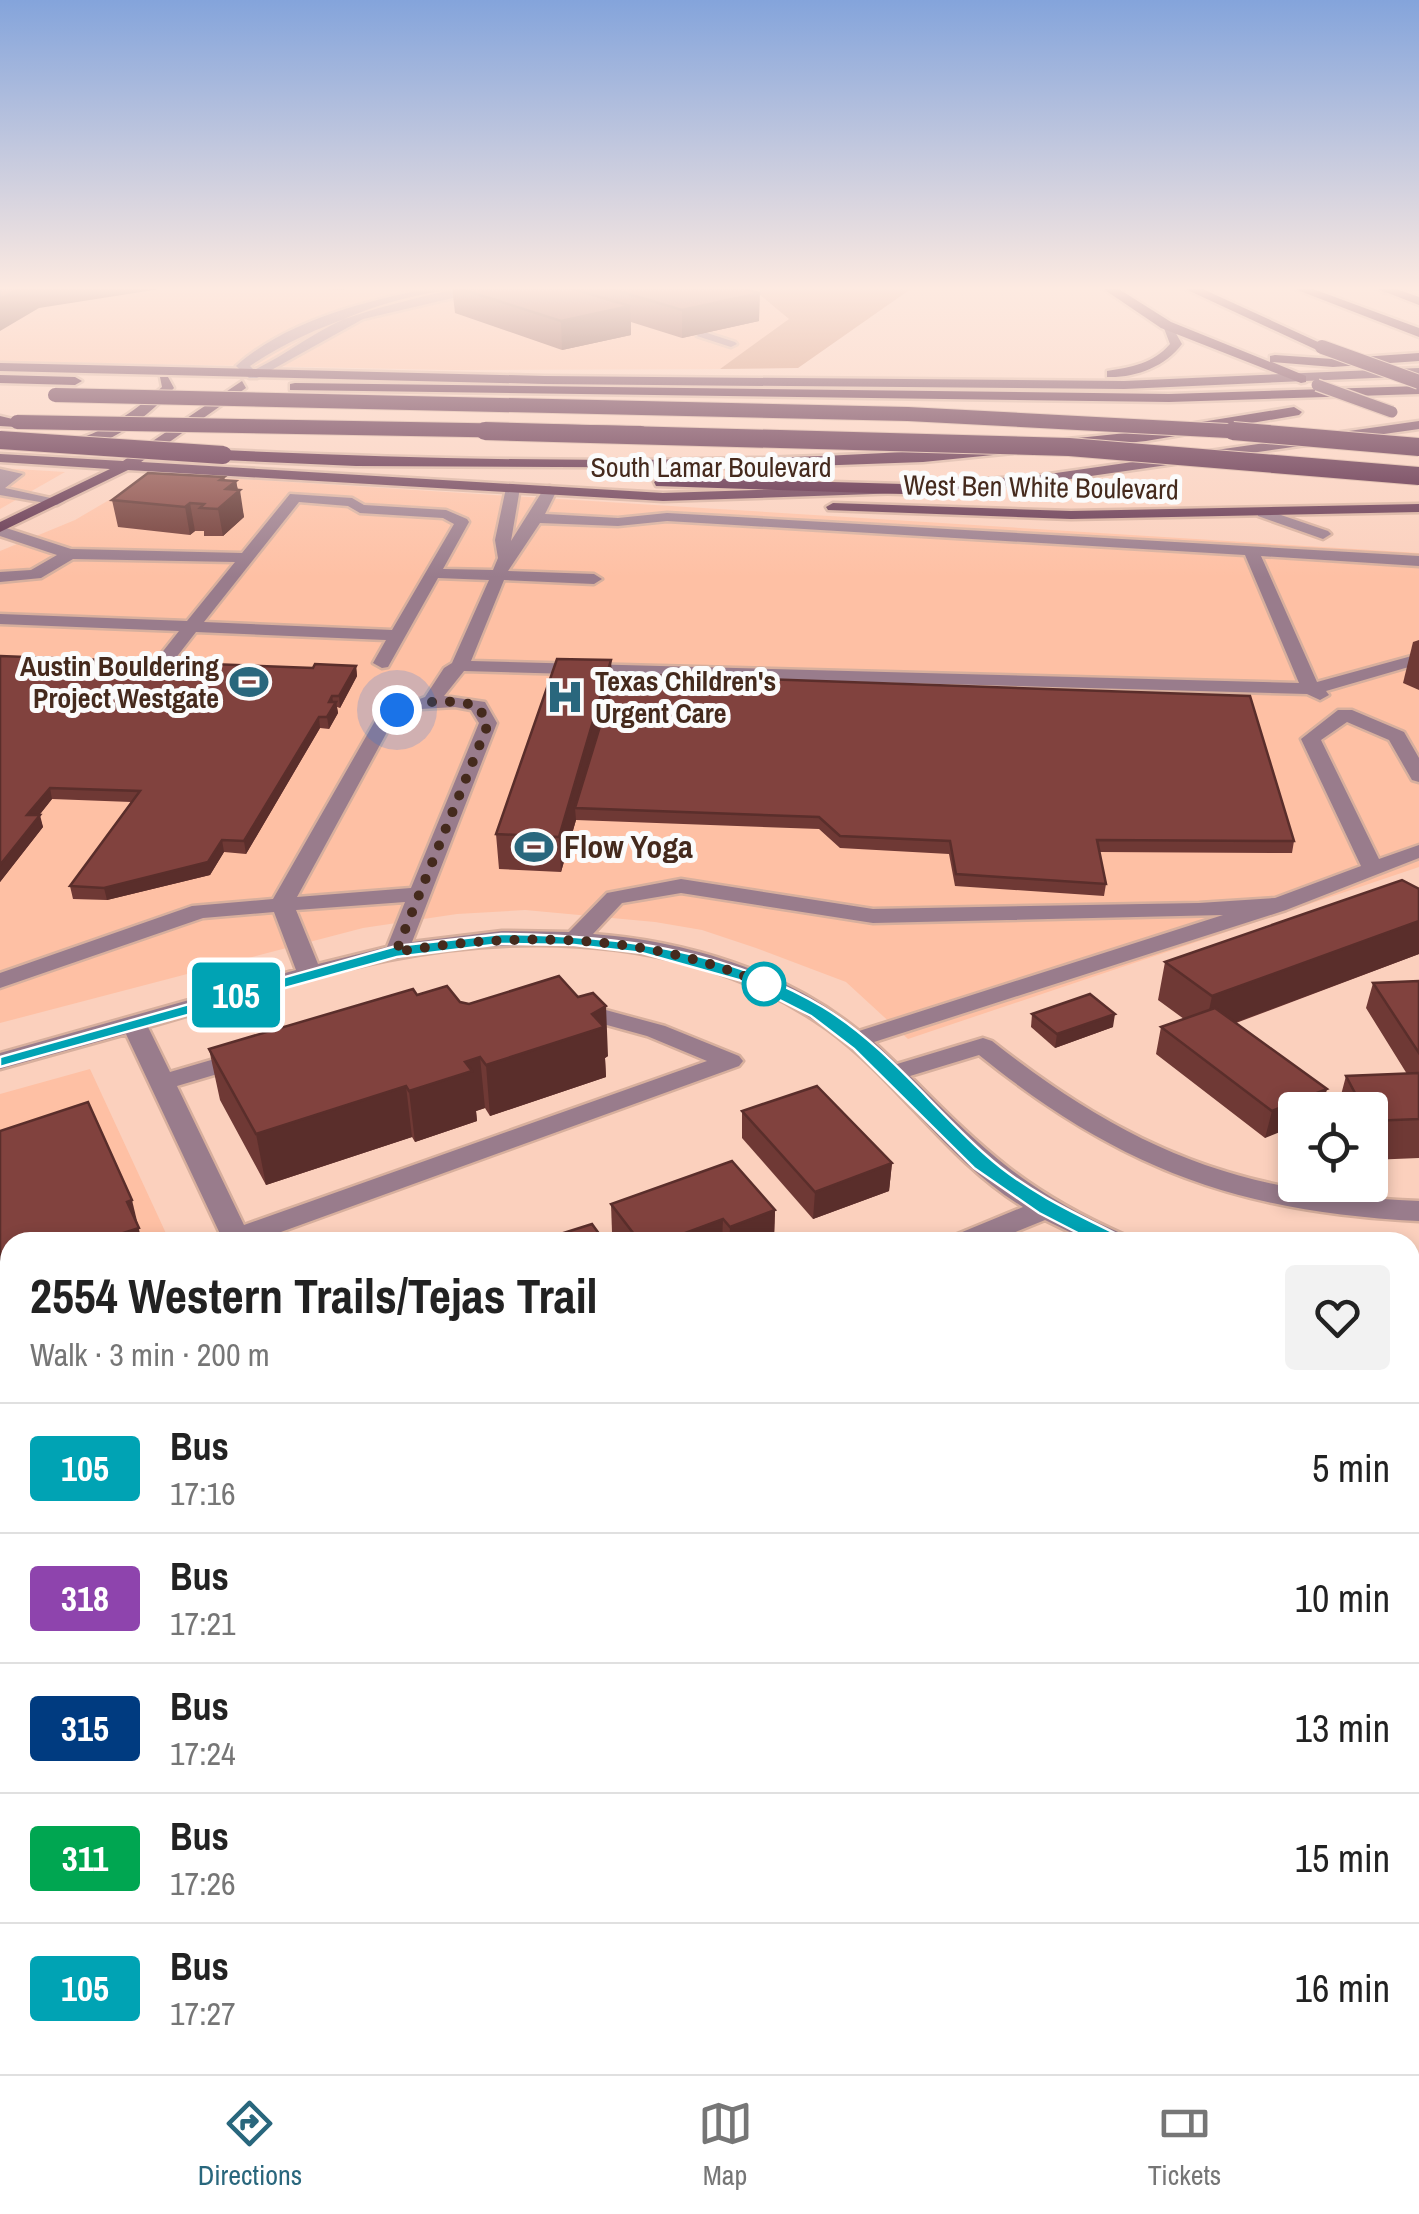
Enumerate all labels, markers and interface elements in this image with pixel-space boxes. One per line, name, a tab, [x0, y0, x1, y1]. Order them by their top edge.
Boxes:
street label: South Lamar Boulevard	[590, 448, 832, 486]
street label: West Ben White Boulevard	[903, 466, 1179, 508]
place label: Austin Bouldering Project Westgate	[20, 647, 219, 717]
sports icon: Austin Bouldering Project Westgate	[228, 661, 270, 703]
place label: Texas Children's Urgent Care	[595, 662, 776, 732]
hospital icon: Texas Children's Urgent Care	[544, 676, 586, 718]
your location	[372, 685, 422, 735]
place label: Flow Yoga	[564, 825, 693, 868]
sports icon: Flow Yoga	[513, 826, 555, 868]
line badge: 105	[178, 962, 294, 1028]
unlabelled marker	[743, 963, 785, 1005]
text: 105	[212, 972, 260, 1019]
map controls	[1278, 1092, 1388, 1202]
button: locate	[1278, 1092, 1388, 1202]
text: 2554 Western Trails/Tejas Trail	[30, 1263, 598, 1328]
button: heart	[1285, 1265, 1390, 1370]
text: Walk · 3 min · 200 m	[30, 1333, 270, 1376]
text: Bus	[170, 1421, 229, 1472]
text: 5 min	[1312, 1443, 1390, 1494]
text: 105	[61, 1445, 109, 1492]
text: 17:16	[170, 1472, 236, 1515]
text: Bus	[170, 1551, 229, 1602]
text: 10 min	[1295, 1573, 1390, 1624]
text: 318	[61, 1575, 109, 1622]
text: 17:21	[170, 1602, 236, 1645]
text: Bus	[170, 1681, 229, 1732]
text: 13 min	[1295, 1703, 1390, 1754]
text: 315	[61, 1705, 109, 1752]
text: 17:24	[170, 1732, 236, 1775]
text: Bus	[170, 1811, 229, 1862]
text: 15 min	[1295, 1833, 1390, 1884]
text: 311	[62, 1835, 108, 1882]
text: 17:26	[170, 1862, 236, 1905]
text: Bus	[170, 1941, 229, 1992]
text: 16 min	[1295, 1963, 1390, 2014]
text: 105	[61, 1965, 109, 2012]
text: 17:27	[170, 1992, 236, 2035]
tab: Directions	[198, 2096, 302, 2194]
tab: Map	[698, 2096, 753, 2194]
tab: Tickets	[1148, 2096, 1221, 2194]

